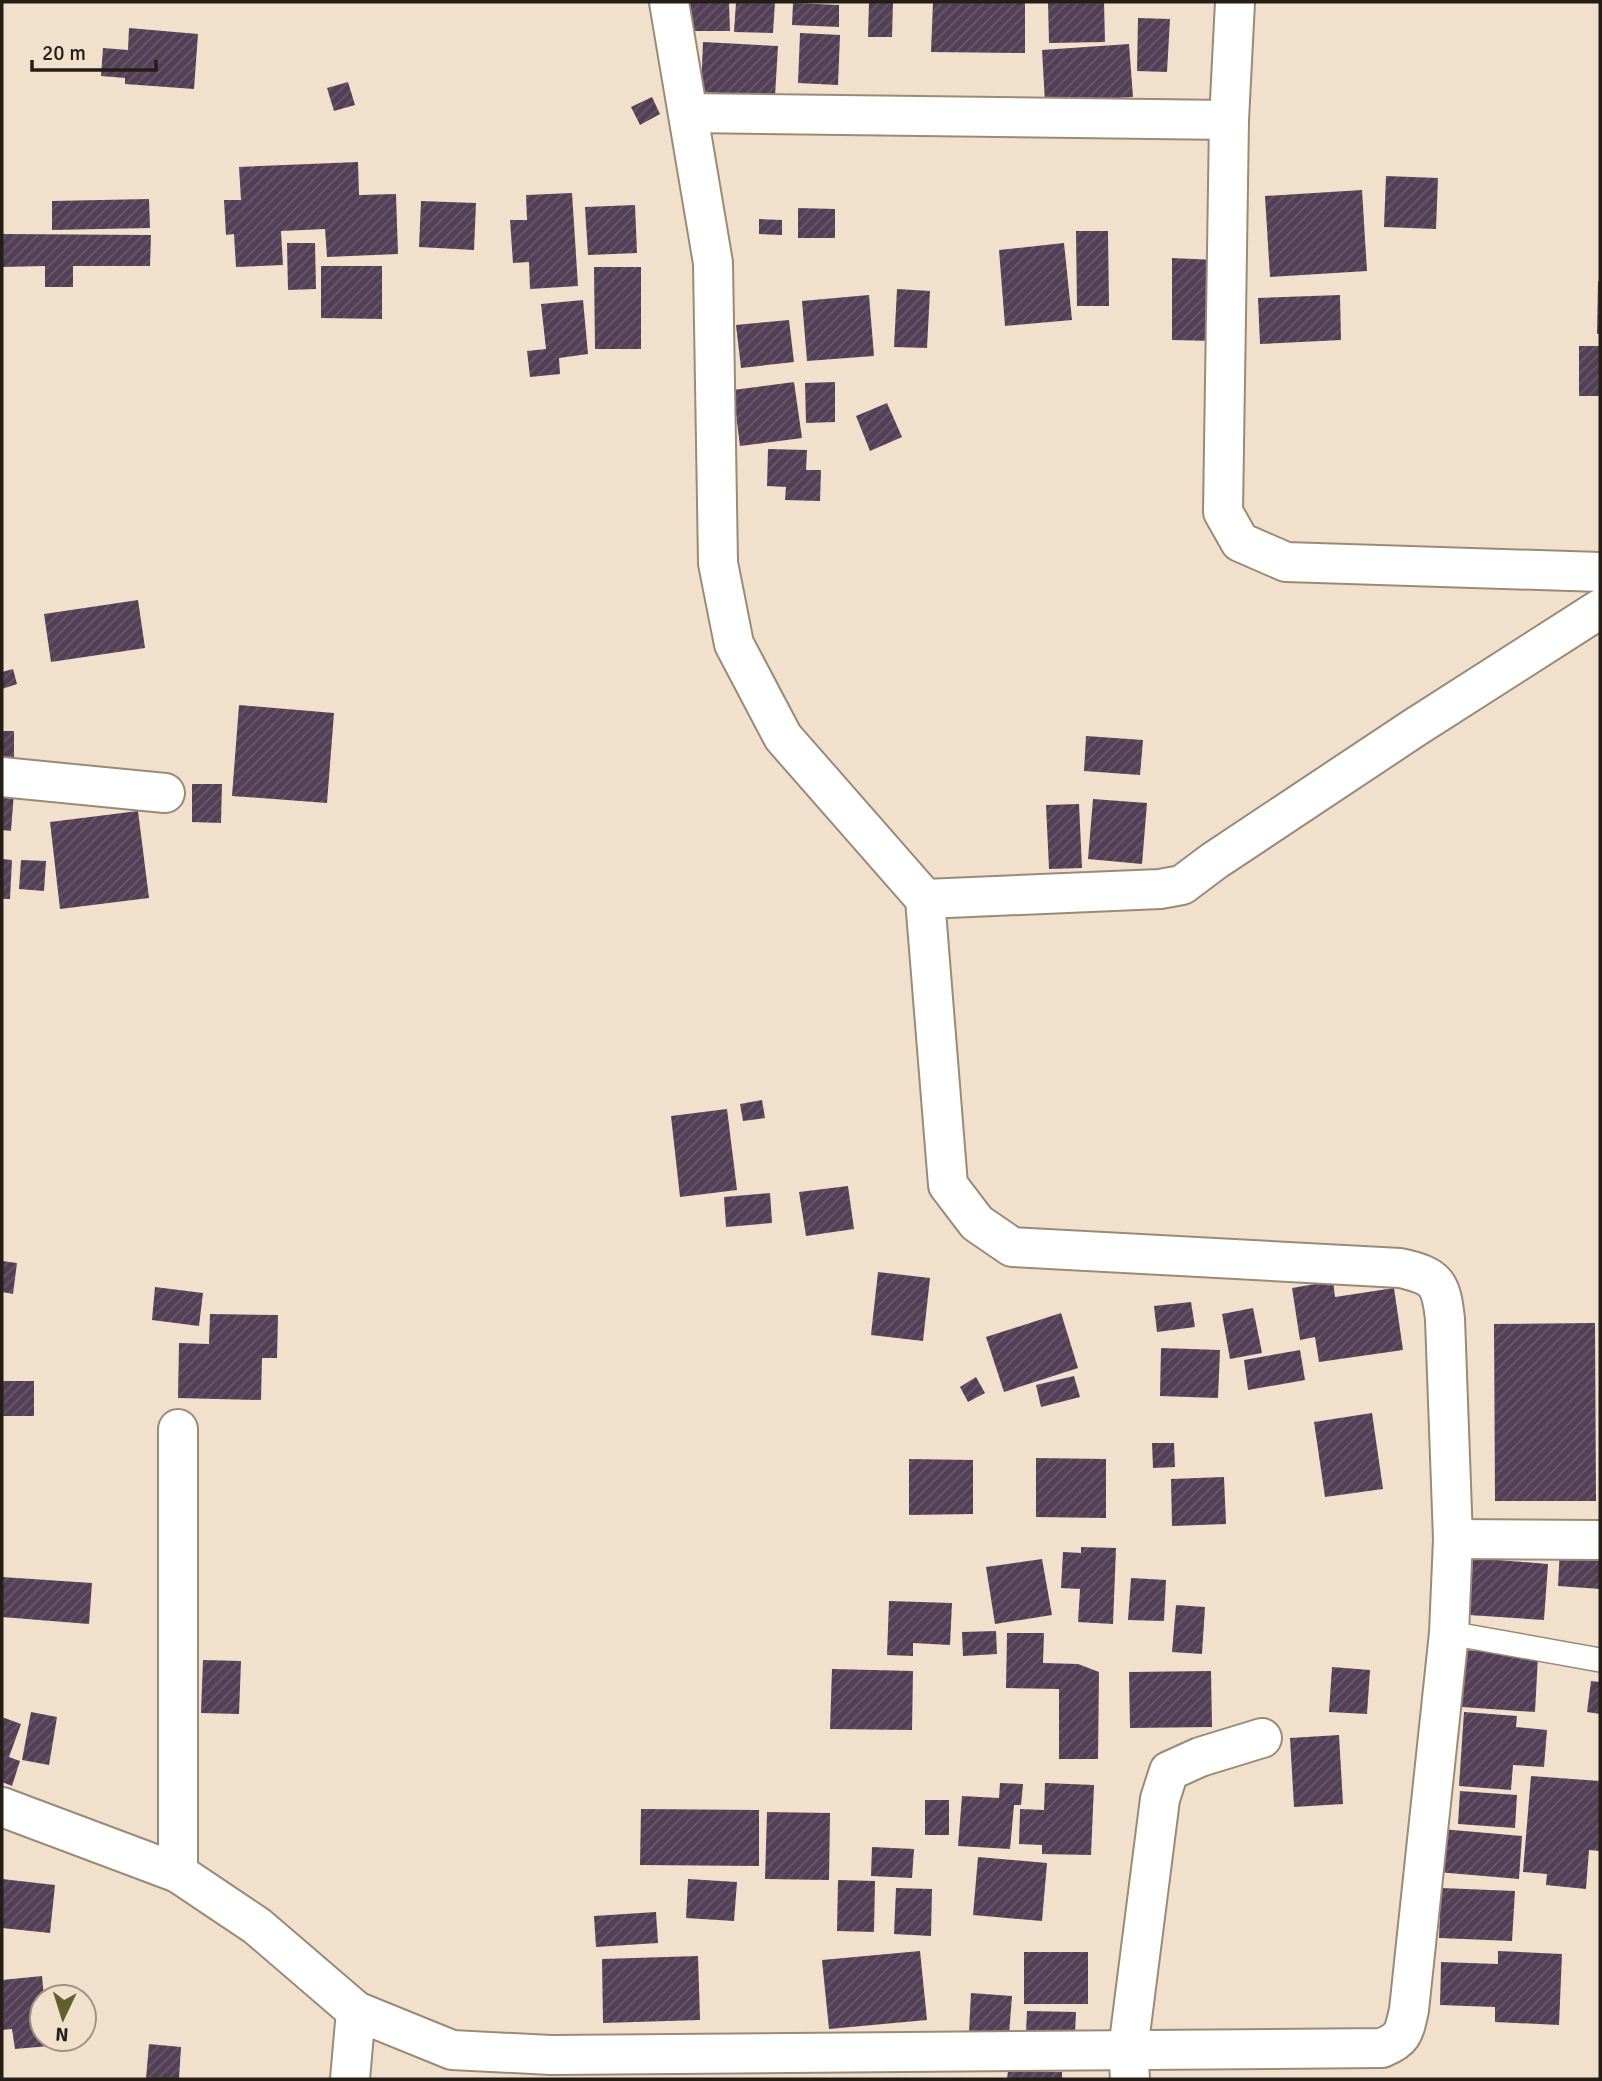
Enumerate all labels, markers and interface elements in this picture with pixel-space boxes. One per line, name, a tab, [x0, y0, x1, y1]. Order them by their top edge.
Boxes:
scale bar	[32, 28, 156, 72]
text: 20 m	[42, 40, 86, 66]
north arrow	[28, 1983, 98, 2053]
text: N	[54, 2022, 69, 2046]

